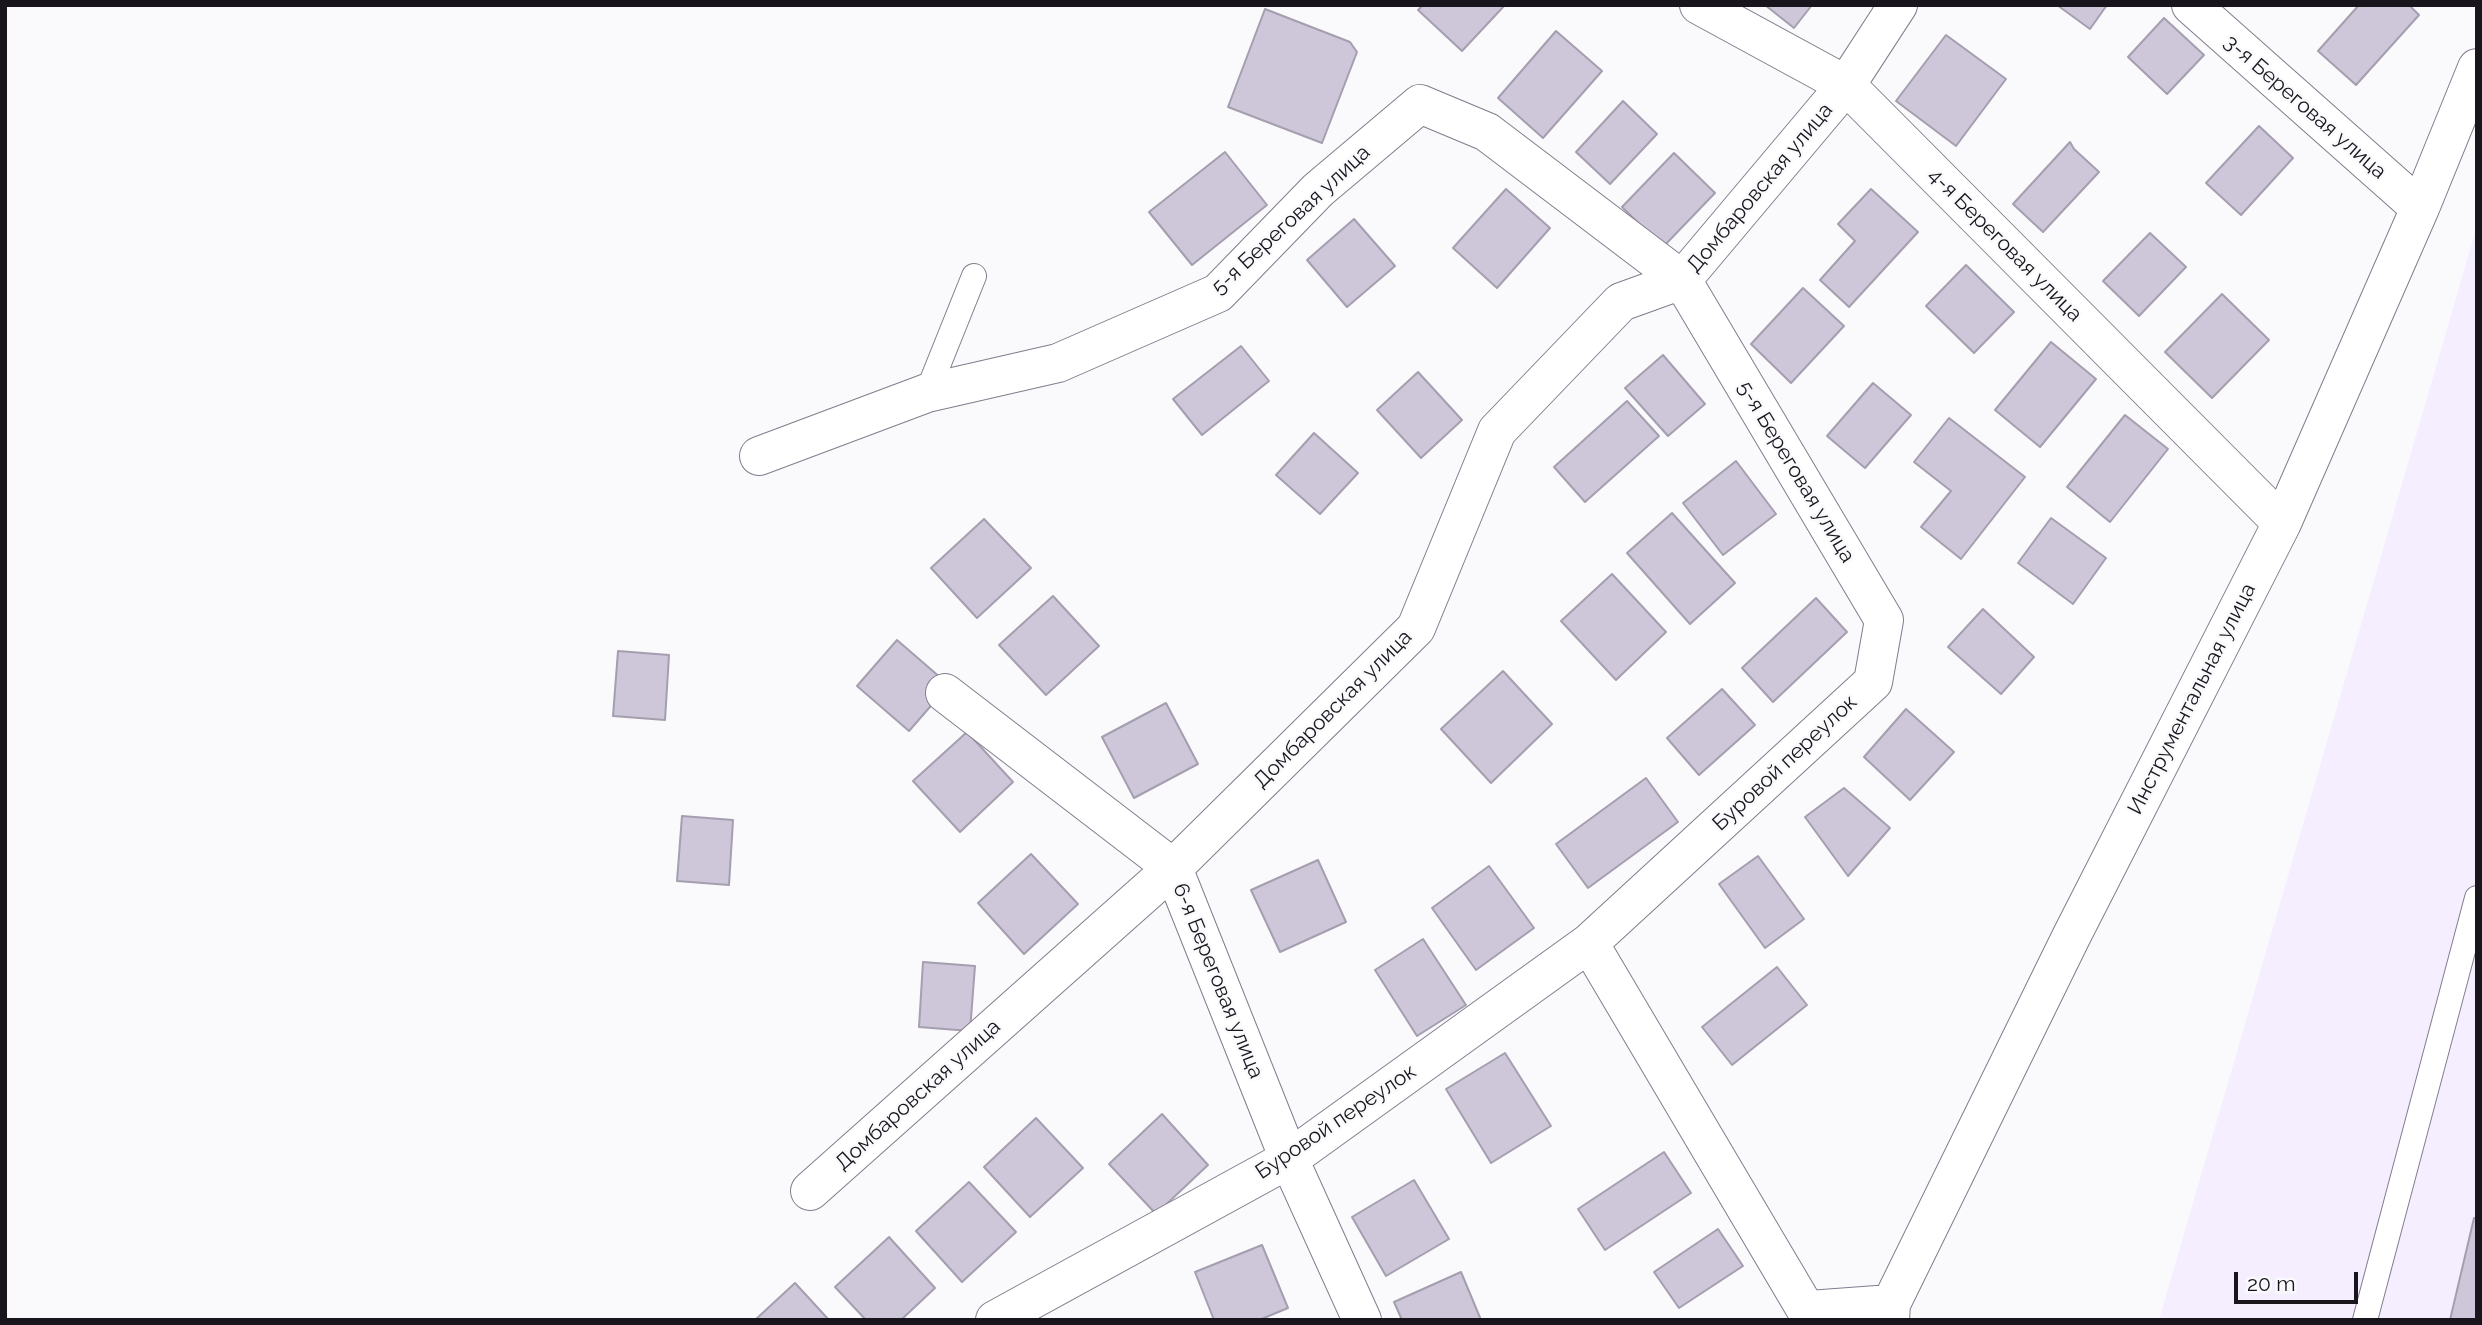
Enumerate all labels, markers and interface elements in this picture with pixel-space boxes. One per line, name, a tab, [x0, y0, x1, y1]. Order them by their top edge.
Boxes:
street label: 3-я Береговая улица	[2219, 30, 2391, 184]
street label: Домбаровская улица	[1682, 98, 1838, 278]
street label: 5-я Береговая улица	[1207, 140, 1375, 300]
street label: 4-я Береговая улица	[1923, 163, 2087, 327]
street label: 5-я Береговая улица	[1732, 377, 1860, 567]
street label: Инструментальная улица	[2123, 579, 2261, 819]
street label: Домбаровская улица	[1249, 625, 1417, 793]
street label: Буровой переулок	[1708, 690, 1862, 836]
street label: 6-я Береговая улица	[1167, 880, 1269, 1082]
street label: Домбаровская улица	[830, 1014, 1006, 1176]
street label: Буровой переулок	[1251, 1059, 1421, 1185]
scale bar	[2237, 1258, 2361, 1302]
text: 20 m	[2247, 1271, 2295, 1296]

